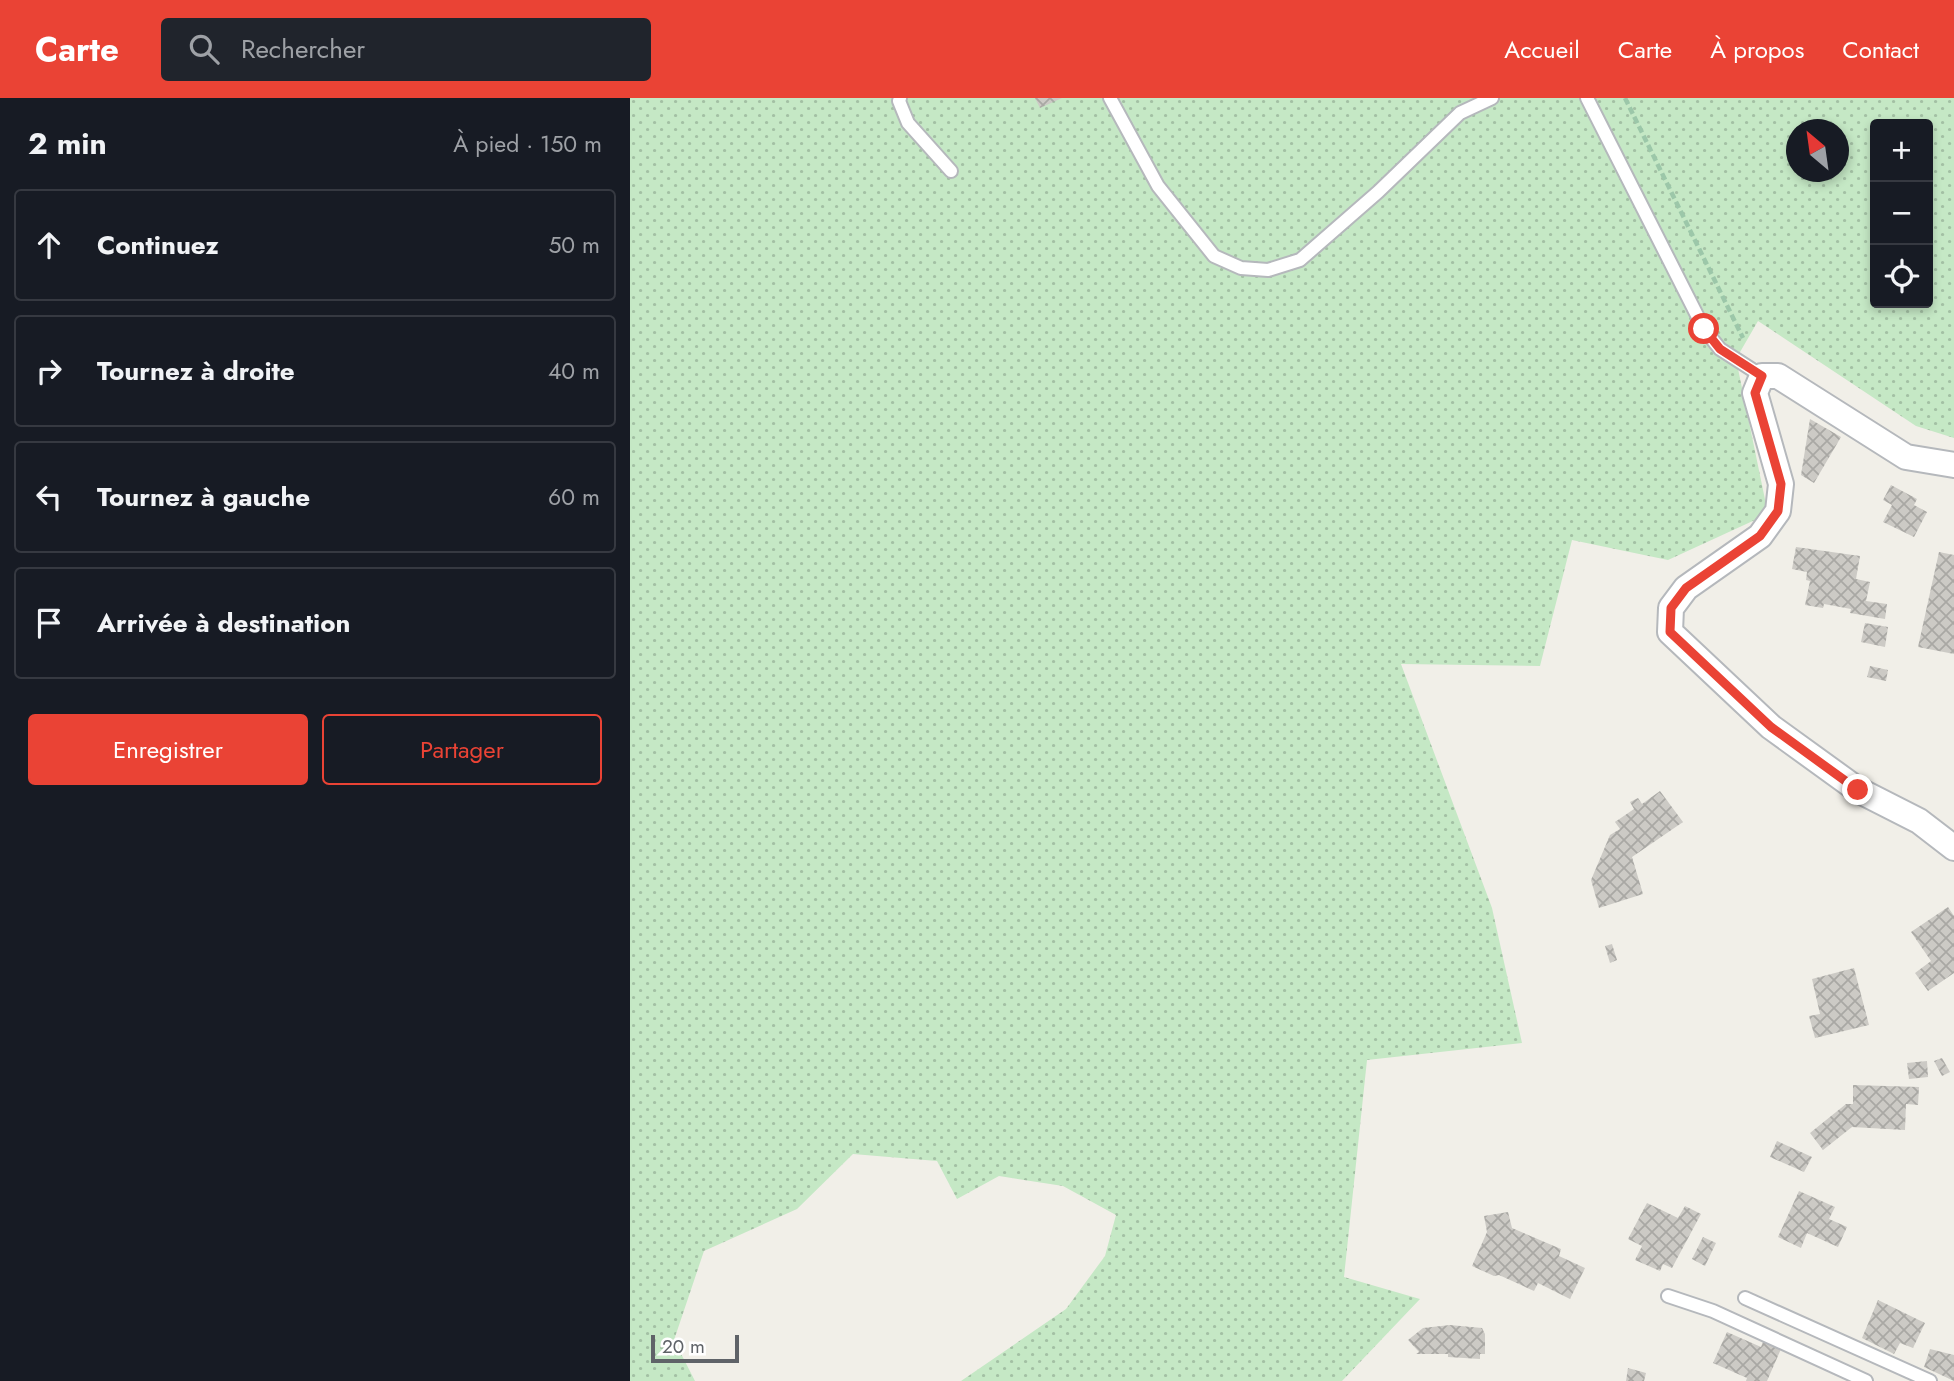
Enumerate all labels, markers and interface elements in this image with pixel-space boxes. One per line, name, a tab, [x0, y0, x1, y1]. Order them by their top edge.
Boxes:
search box	[161, 18, 651, 81]
text: Carte	[35, 26, 119, 73]
icon: search	[185, 30, 223, 68]
text: Rechercher	[241, 30, 365, 68]
text: Accueil	[1504, 32, 1580, 67]
text: Carte	[1618, 32, 1672, 67]
text: À propos	[1710, 32, 1804, 67]
text: Contact	[1842, 32, 1919, 67]
north arrow	[1786, 119, 1849, 182]
map controls	[1870, 119, 1933, 308]
button: +	[1870, 119, 1933, 182]
text: 2 min	[28, 122, 107, 165]
text: À pied · 150 m	[453, 127, 602, 161]
button: −	[1870, 182, 1933, 245]
icon: ahead	[30, 226, 68, 264]
text: Continuez	[97, 226, 219, 264]
text: 50 m	[548, 228, 600, 262]
button: locate	[1870, 245, 1933, 308]
route start	[1688, 313, 1719, 344]
icon: right	[30, 352, 68, 390]
text: Tournez à droite	[97, 352, 295, 390]
text: 40 m	[548, 354, 600, 388]
icon: left	[30, 478, 68, 516]
text: Tournez à gauche	[97, 478, 310, 516]
text: 60 m	[548, 480, 600, 514]
icon: arrive	[30, 604, 68, 642]
text: Arrivée à destination	[97, 604, 350, 642]
button: Enregistrer	[28, 714, 308, 785]
button: Partager	[322, 714, 602, 785]
route end	[1842, 774, 1873, 805]
scale bar	[651, 1332, 738, 1364]
text: 20 m	[662, 1333, 705, 1360]

